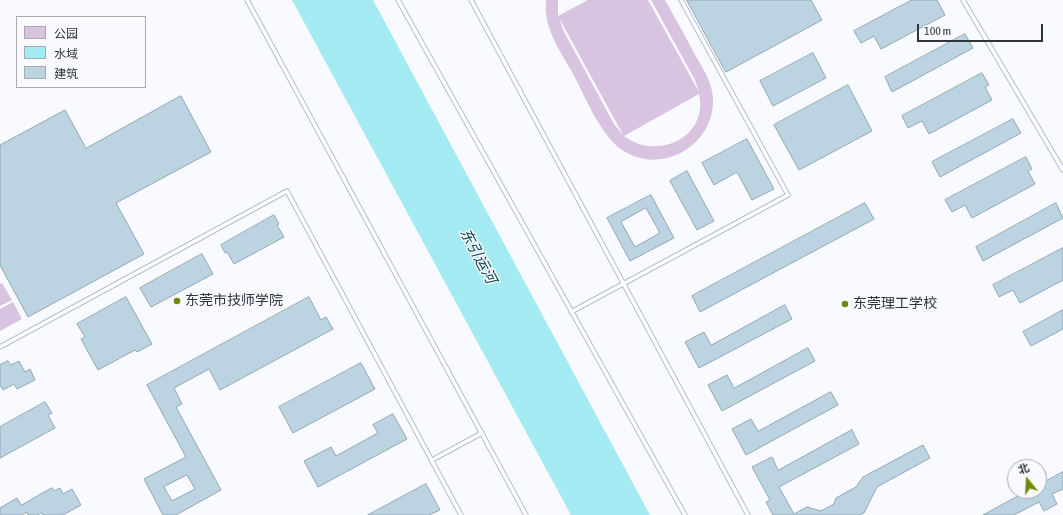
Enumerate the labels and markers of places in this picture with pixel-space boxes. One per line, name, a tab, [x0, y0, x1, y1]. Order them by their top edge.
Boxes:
place label: 东莞市技师学院	[185, 293, 283, 309]
marker: 东莞市技师学院	[172, 296, 182, 306]
place label: 东莞理工学校	[853, 296, 937, 312]
marker: 东莞理工学校	[840, 299, 850, 309]

